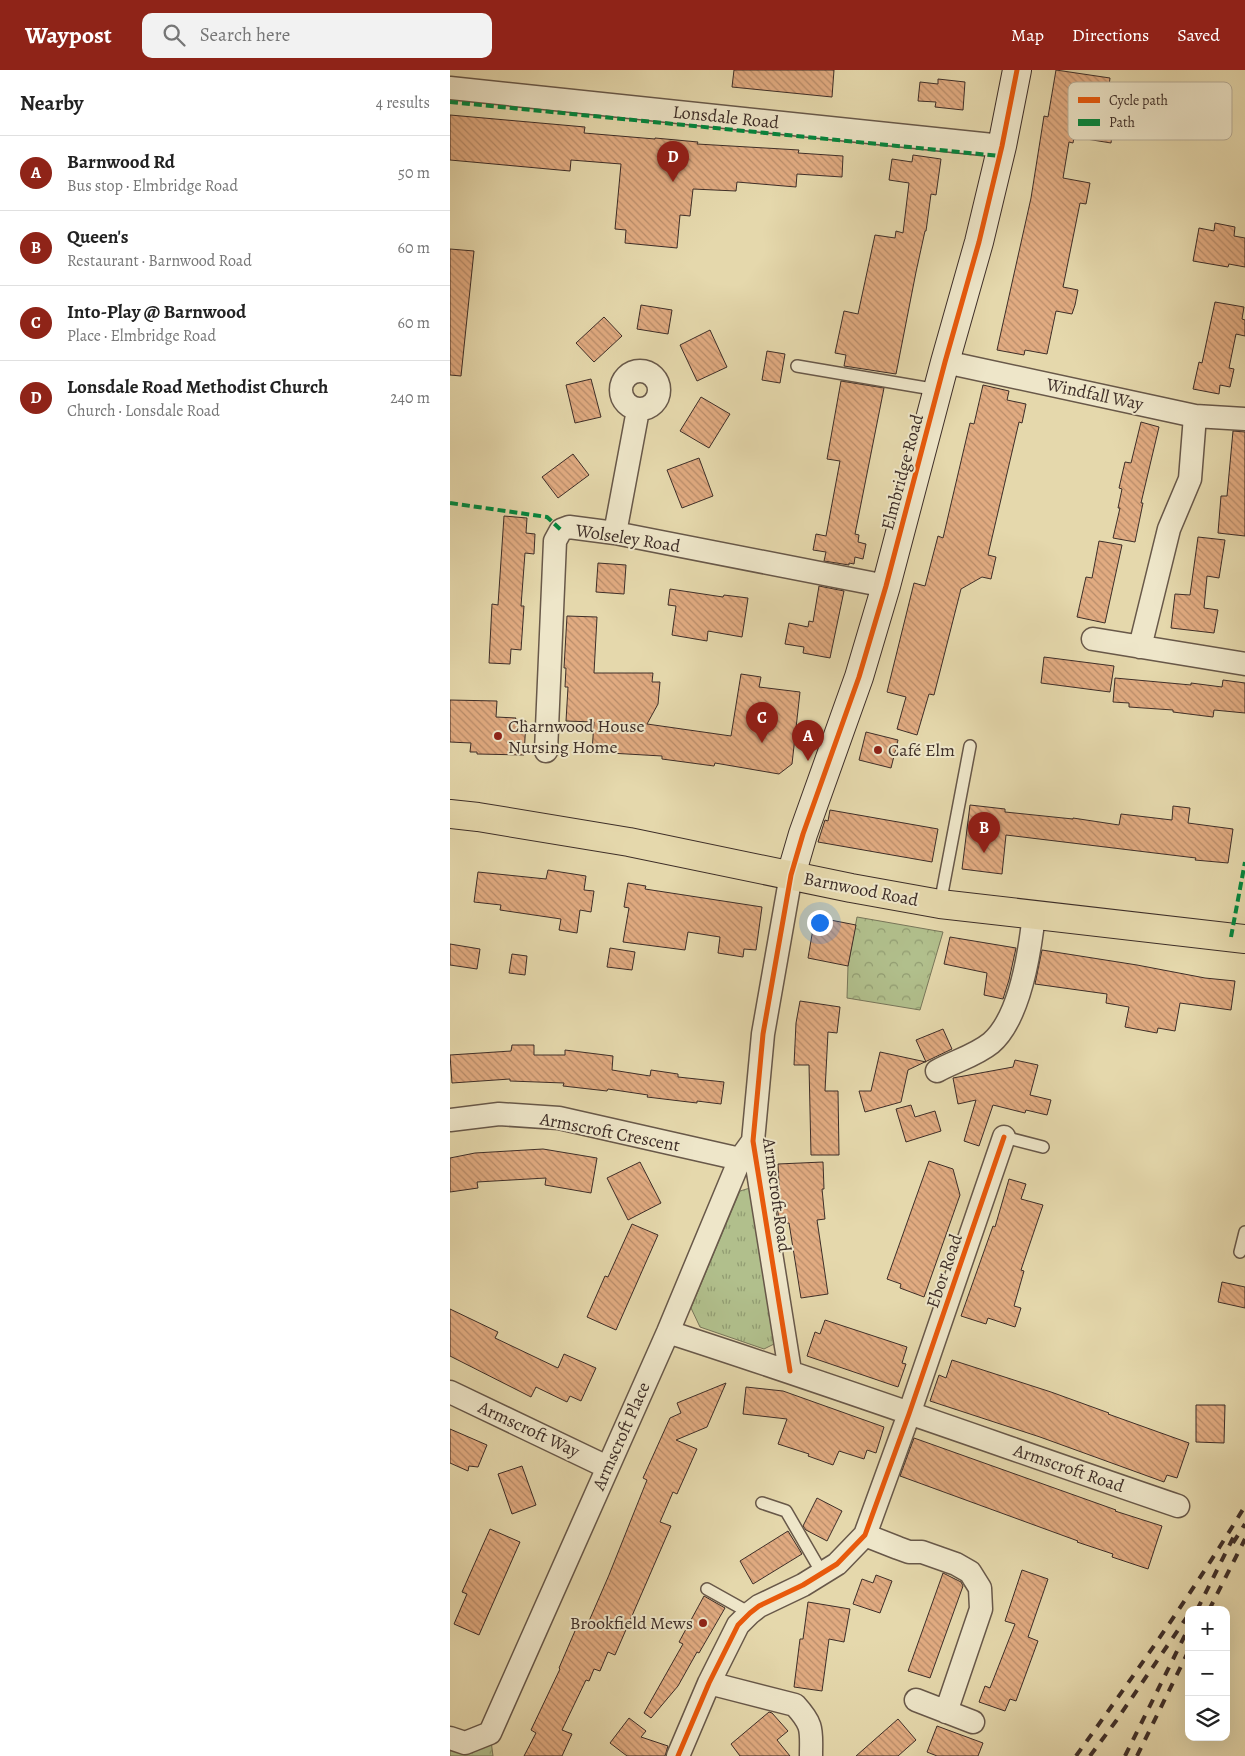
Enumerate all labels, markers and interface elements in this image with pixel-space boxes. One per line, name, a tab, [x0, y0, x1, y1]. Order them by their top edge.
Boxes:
search box	[142, 13, 492, 58]
text: Waypost	[25, 19, 112, 51]
icon: search	[160, 21, 188, 49]
text: Search here	[200, 22, 290, 48]
text: Map	[1011, 23, 1044, 47]
text: Directions	[1072, 23, 1149, 47]
text: Saved	[1177, 23, 1220, 47]
legend	[1068, 82, 1232, 140]
text: Nearby	[20, 89, 83, 117]
text: Cycle path	[1109, 91, 1169, 110]
text: 4 results	[376, 92, 430, 114]
street label: Lonsdale Road	[672, 99, 781, 135]
text: Path	[1109, 113, 1136, 132]
pin: D	[657, 141, 689, 182]
text: Barnwood Rd	[67, 149, 175, 175]
text: A	[31, 162, 41, 184]
text: 50 m	[398, 162, 430, 184]
text: Bus stop · Elmbridge Road	[67, 175, 238, 197]
text: Queen's	[67, 224, 129, 250]
text: B	[31, 237, 41, 259]
text: 60 m	[398, 237, 430, 259]
text: Restaurant · Barnwood Road	[67, 250, 252, 272]
text: Into-Play @ Barnwood	[67, 299, 246, 325]
text: C	[31, 312, 41, 334]
text: 60 m	[398, 312, 430, 334]
text: Place · Elmbridge Road	[67, 325, 216, 347]
street label: Windfall Way	[1043, 372, 1147, 416]
text: Lonsdale Road Methodist Church	[67, 374, 328, 400]
text: D	[30, 387, 42, 409]
text: 240 m	[390, 387, 430, 409]
text: Church · Lonsdale Road	[67, 400, 220, 422]
street label: Elmbridge Road	[875, 411, 929, 533]
street label: Wolseley Road	[573, 518, 682, 558]
pin: C	[746, 702, 778, 743]
place label: Charnwood House Nursing Home	[508, 714, 644, 759]
pin: A	[792, 720, 824, 761]
marker: Charnwood House Nursing Home	[492, 730, 504, 742]
place label: Café Elm	[888, 738, 955, 762]
marker: Café Elm	[872, 744, 884, 756]
pin: B	[968, 812, 1000, 853]
street label: Barnwood Road	[801, 866, 921, 912]
your location	[807, 910, 833, 936]
street label: Armscroft Crescent	[537, 1106, 682, 1157]
street label: Armscroft Road	[757, 1135, 797, 1254]
street label: Ebor Road	[920, 1231, 968, 1311]
street label: Armscroft Place	[586, 1378, 656, 1495]
street label: Armscroft Way	[474, 1395, 584, 1463]
street label: Armscroft Road	[1010, 1438, 1128, 1498]
map controls	[1185, 1606, 1230, 1741]
button: +	[1185, 1606, 1230, 1651]
place label: Brookfield Mews	[570, 1611, 693, 1635]
marker: Brookfield Mews	[697, 1617, 709, 1629]
button: −	[1185, 1651, 1230, 1696]
button: layers	[1185, 1696, 1230, 1741]

